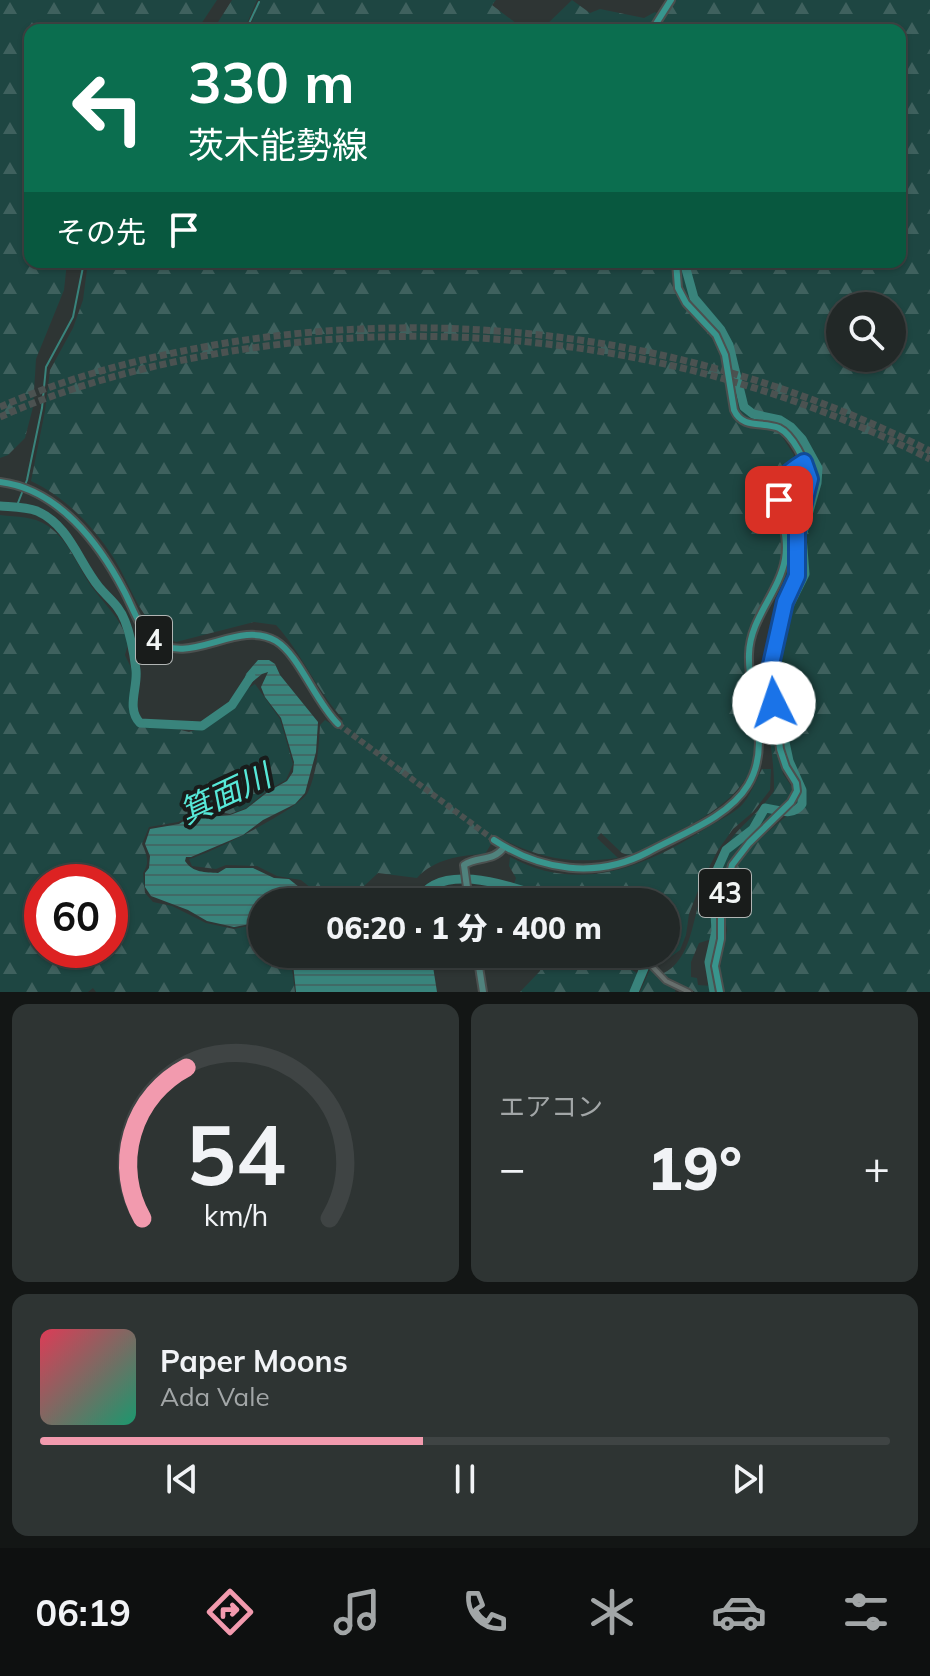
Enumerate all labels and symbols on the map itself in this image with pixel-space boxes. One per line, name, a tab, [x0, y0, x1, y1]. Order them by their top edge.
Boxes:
pin	[745, 466, 813, 534]
road number: 4	[136, 616, 172, 664]
position arrow	[732, 661, 816, 745]
water label: 箕面川	[173, 753, 279, 832]
speed limit sign: 60	[24, 864, 128, 968]
road number: 43	[699, 869, 751, 917]

